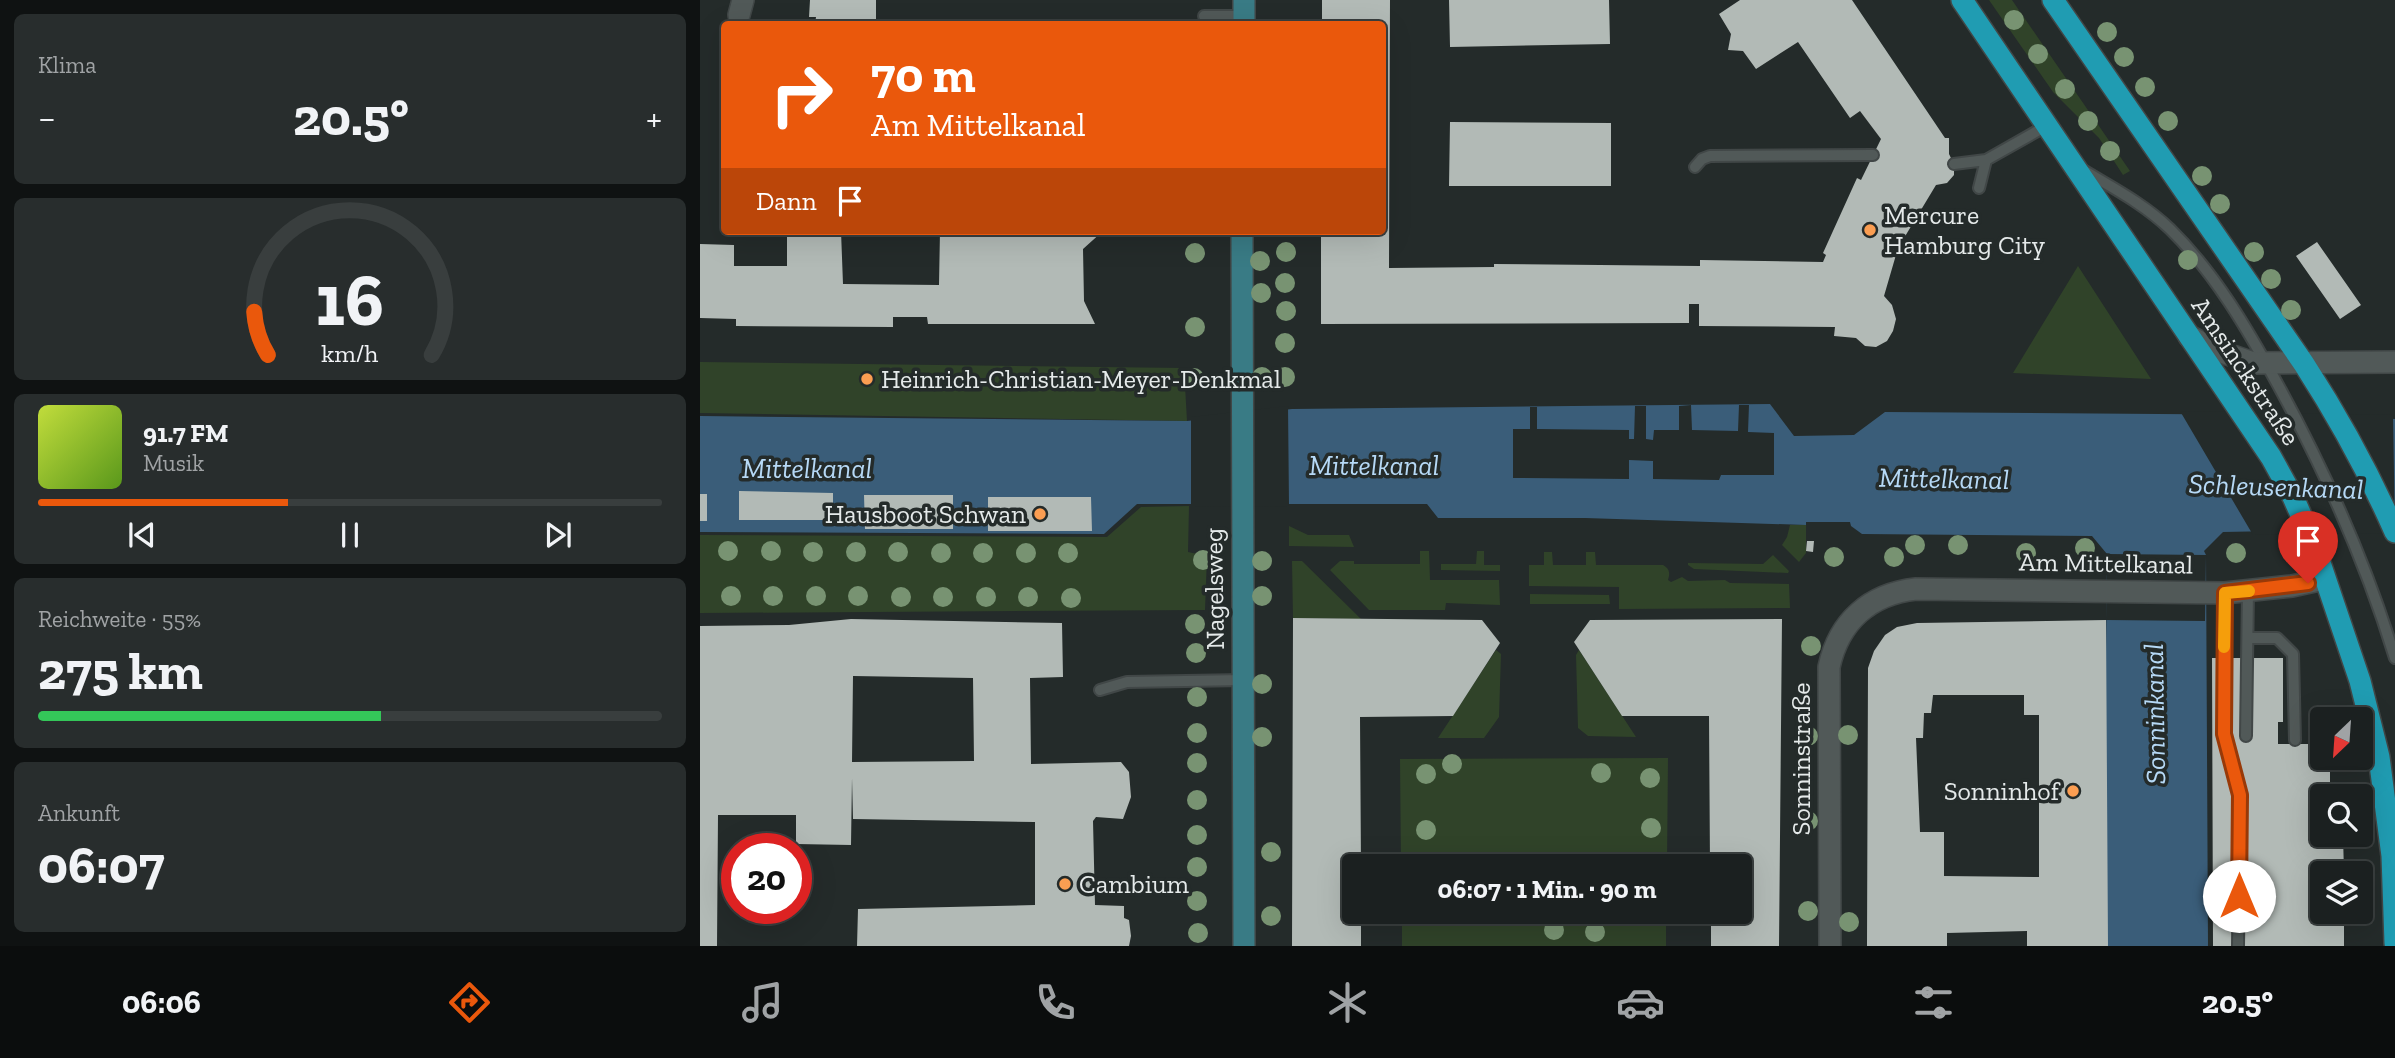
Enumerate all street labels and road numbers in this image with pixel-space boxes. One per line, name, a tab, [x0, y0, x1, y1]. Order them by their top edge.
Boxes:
street label: Amsinckstraße	[2185, 291, 2307, 451]
street label: Nagelsweg	[1197, 528, 1231, 650]
street label: Am Mittelkanal	[2019, 545, 2193, 581]
street label: Sonninstraße	[1785, 683, 1817, 835]

